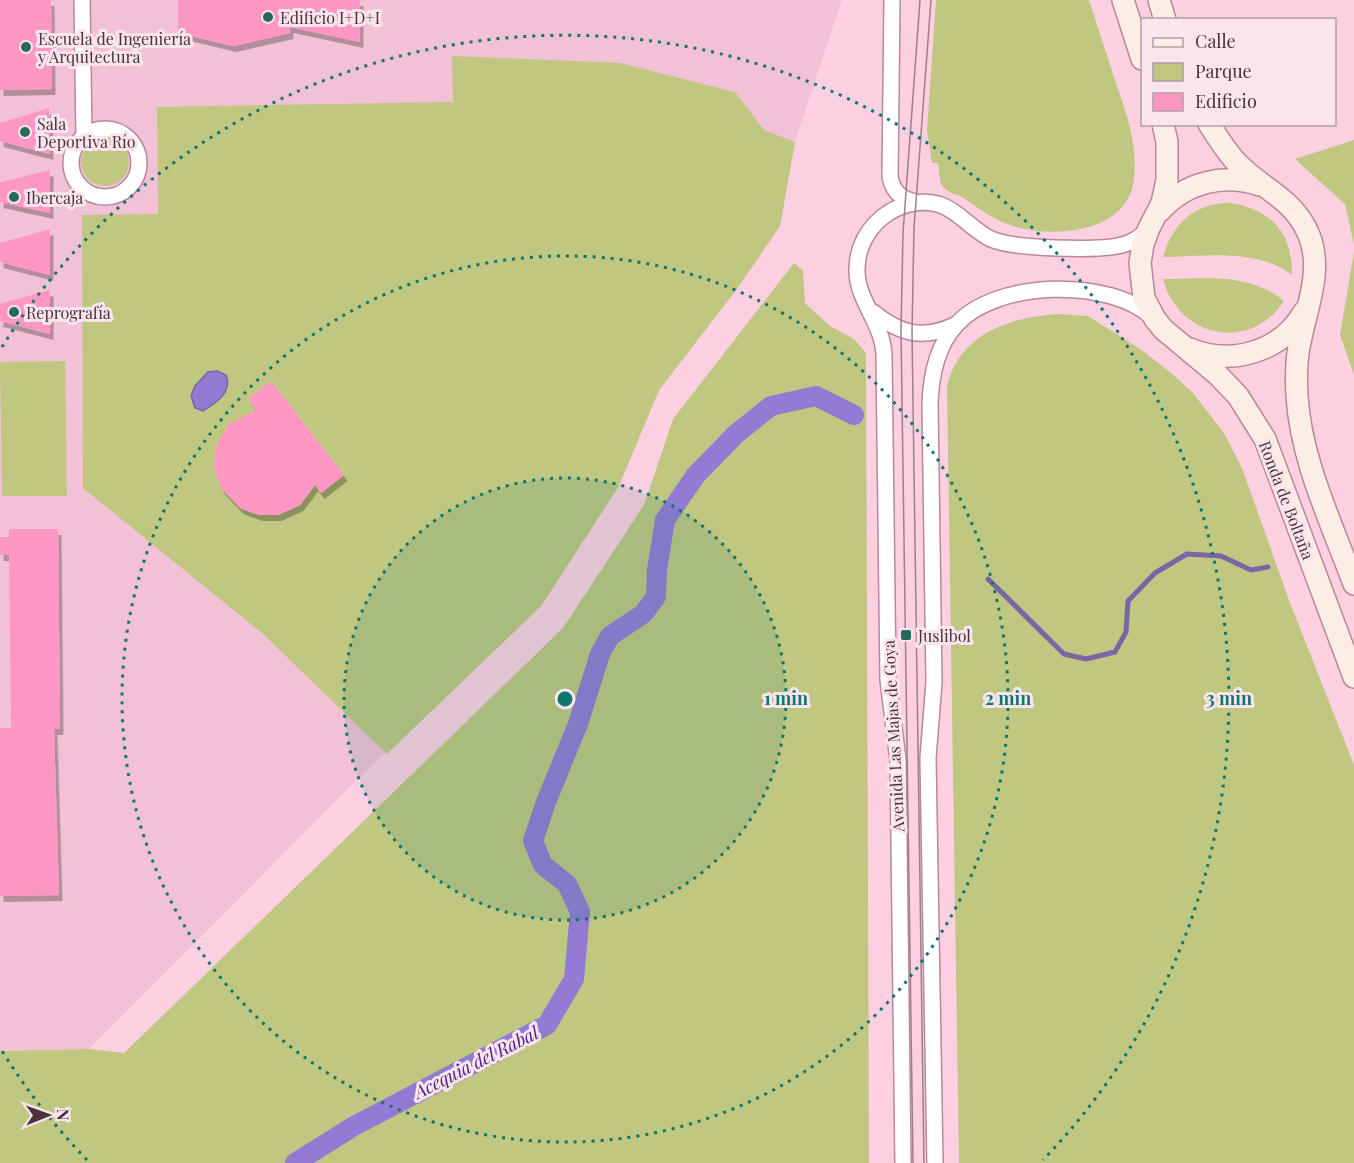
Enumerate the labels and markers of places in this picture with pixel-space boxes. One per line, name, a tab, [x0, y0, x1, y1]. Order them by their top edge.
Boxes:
place label: Edificio I+D+I	[280, 7, 380, 28]
marker: Edificio I+D+I	[261, 10, 275, 24]
place label: Escuela de Ingeniería y Arquitectura	[37, 28, 191, 67]
marker: Escuela de Ingeniería y Arquitectura	[19, 40, 33, 54]
place label: Sala Deportiva Río	[37, 113, 136, 152]
marker: Sala Deportiva Río	[18, 125, 32, 139]
place label: Ibercaja	[26, 187, 83, 208]
marker: Ibercaja	[7, 190, 21, 204]
place label: Reprografía	[26, 302, 111, 323]
marker: Reprografía	[7, 305, 21, 319]
place label: Juslibol	[917, 625, 971, 646]
marker: Juslibol	[899, 628, 913, 642]
centre of rings	[555, 689, 575, 709]

